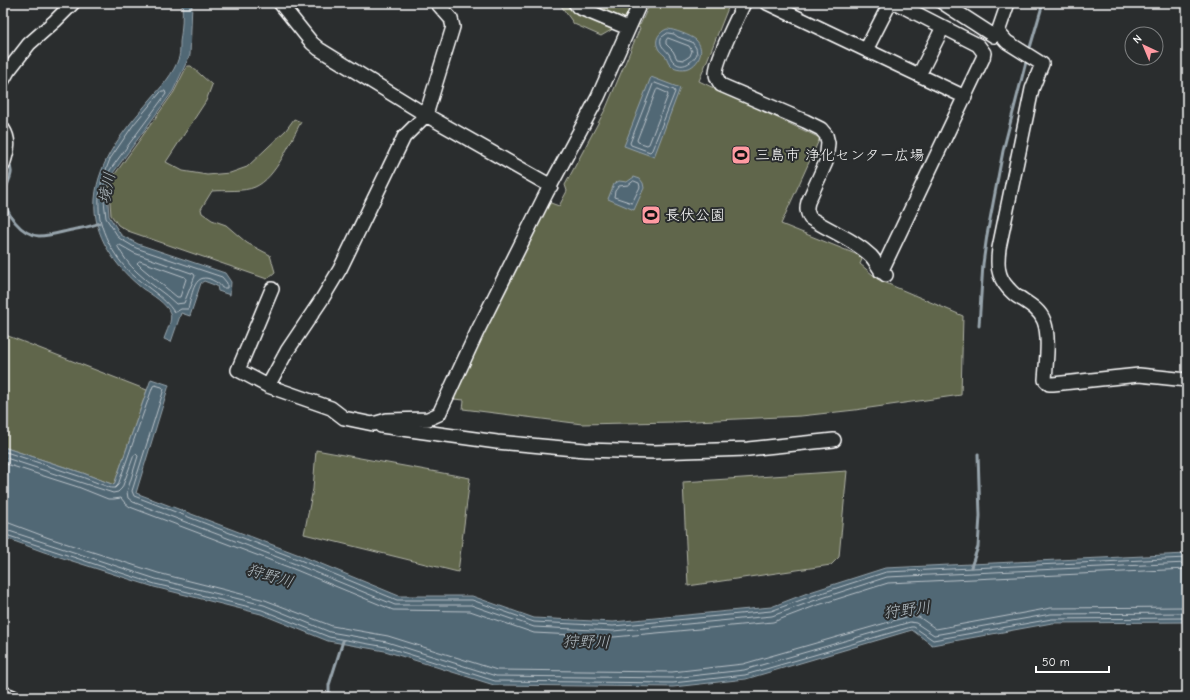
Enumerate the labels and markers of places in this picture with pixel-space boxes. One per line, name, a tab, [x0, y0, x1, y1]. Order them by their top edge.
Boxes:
sports icon: 三島市 浄化センター広場	[730, 144, 752, 166]
place label: 三島市 浄化センター広場	[755, 146, 924, 164]
sports icon: 長伏公園	[640, 204, 662, 226]
place label: 長伏公園	[665, 206, 725, 224]

